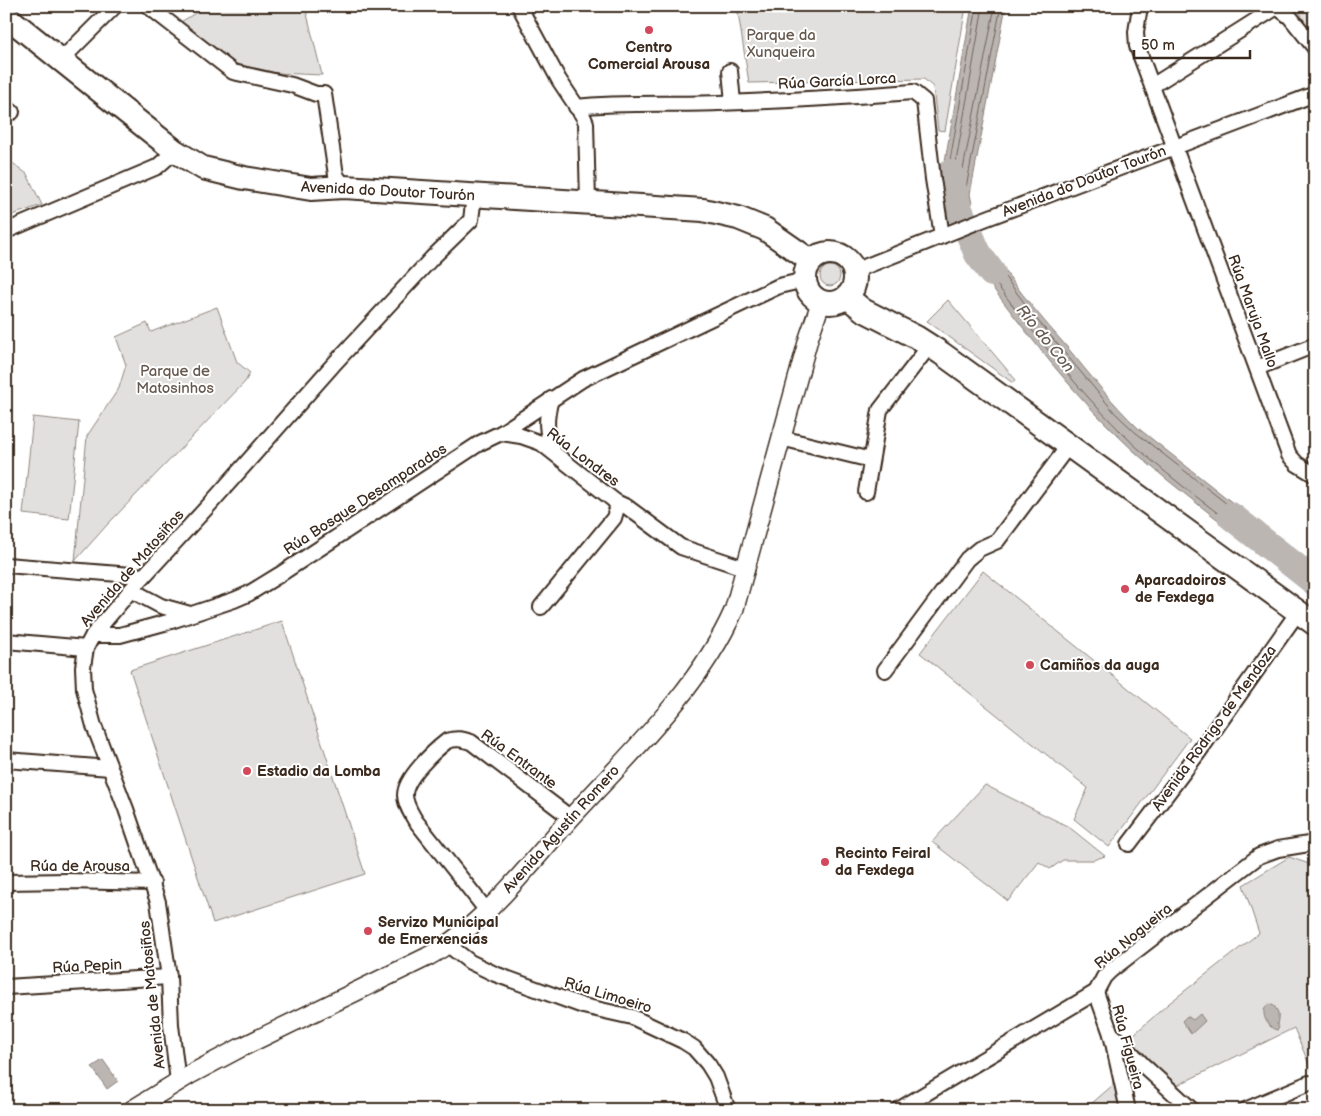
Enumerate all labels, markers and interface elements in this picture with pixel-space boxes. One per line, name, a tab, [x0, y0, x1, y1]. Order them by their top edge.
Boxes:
marker: Centro Comercial Arousa	[643, 24, 655, 36]
park label: Parque da Xunqueira	[746, 26, 816, 62]
scale bar	[1134, 28, 1250, 60]
text: 50 m	[1141, 36, 1175, 55]
place label: Centro Comercial Arousa	[588, 38, 710, 74]
street label: Rúa García Lorca	[777, 69, 897, 94]
street label: Avenida do Doutor Tourón	[999, 141, 1169, 222]
street label: Avenida do Doutor Tourón	[300, 177, 476, 206]
street label: Rúa Maruja Mallo	[1223, 252, 1282, 370]
water label: Río do Con	[1012, 301, 1078, 377]
park label: Parque de Matosinhos	[136, 362, 214, 398]
street label: Rúa Londres	[542, 424, 623, 491]
street label: Rúa Bosque Desamparados	[280, 439, 451, 559]
street label: Avenida de Matosiños	[76, 506, 189, 631]
place label: Aparcadoiros de Fexdega	[1134, 571, 1226, 607]
marker: Aparcadoiros de Fexdega	[1119, 583, 1131, 595]
street label: Avenida Rodrigo de Mendoza	[1148, 642, 1281, 815]
place label: Camiños da auga	[1040, 656, 1160, 675]
marker: Camiños da auga	[1024, 659, 1036, 671]
street label: Rúa Entrante	[477, 725, 561, 793]
street label: Avenida Agustín Romero	[499, 761, 624, 897]
place label: Estadio da Lomba	[257, 762, 381, 781]
marker: Estadio da Lomba	[241, 765, 253, 777]
place label: Recinto Feiral da Fexdega	[835, 844, 930, 880]
marker: Recinto Feiral da Fexdega	[819, 856, 831, 868]
street label: Rúa de Arousa	[30, 857, 130, 876]
street label: Rúa Nogueira	[1091, 899, 1176, 973]
place label: Servizo Municipal de Emerxencias	[378, 913, 498, 949]
street label: Avenida de Matosiños	[135, 919, 170, 1070]
marker: Servizo Municipal de Emerxencias	[362, 925, 374, 937]
street label: Rúa Pepin	[52, 955, 122, 978]
street label: Rúa Limoeiro	[562, 973, 654, 1018]
street label: Rúa Figueira	[1107, 1003, 1148, 1092]

